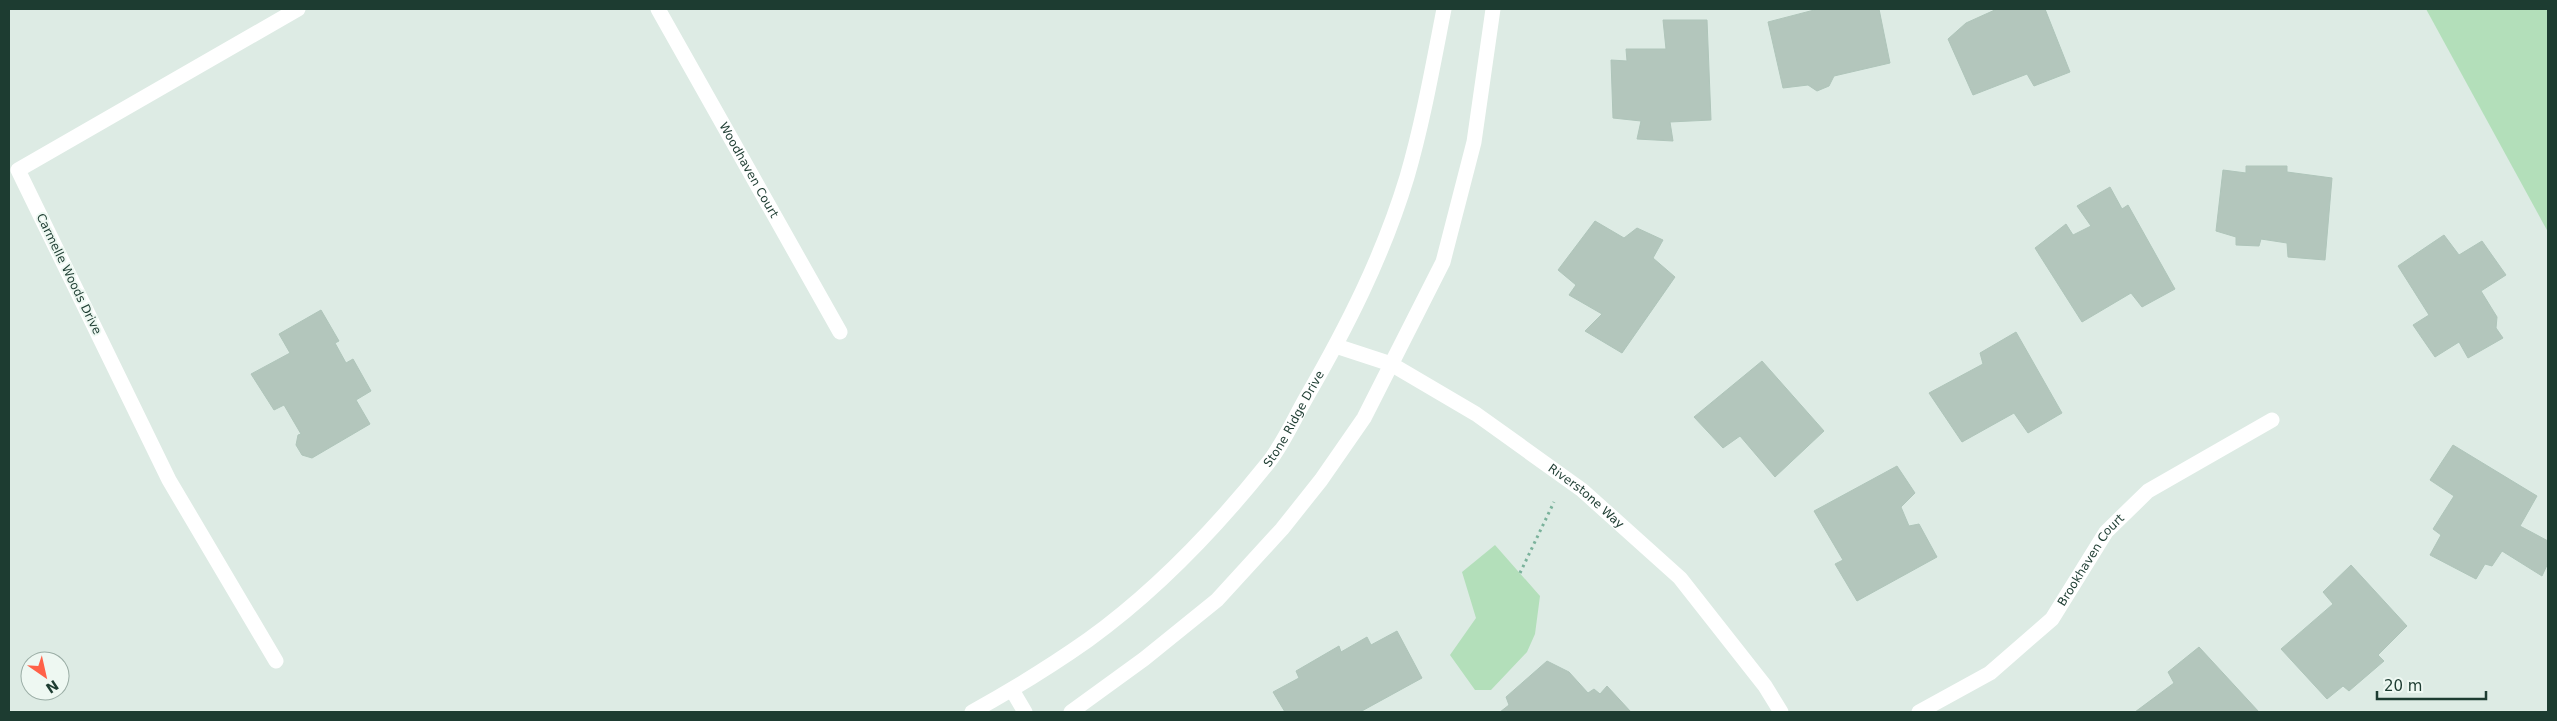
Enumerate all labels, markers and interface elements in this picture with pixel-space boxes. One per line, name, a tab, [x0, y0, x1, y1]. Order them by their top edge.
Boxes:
street label: Woodhaven Court	[716, 120, 781, 221]
street label: Carmelle Woods Drive	[34, 211, 104, 337]
street label: Stone Ridge Drive	[1261, 368, 1327, 470]
street label: Riverstone Way	[1546, 461, 1627, 531]
street label: Brookhaven Court	[2055, 511, 2127, 609]
north arrow	[20, 651, 70, 701]
scale bar	[2377, 668, 2486, 700]
text: N	[43, 677, 62, 697]
text: 20 m	[2384, 677, 2422, 695]

